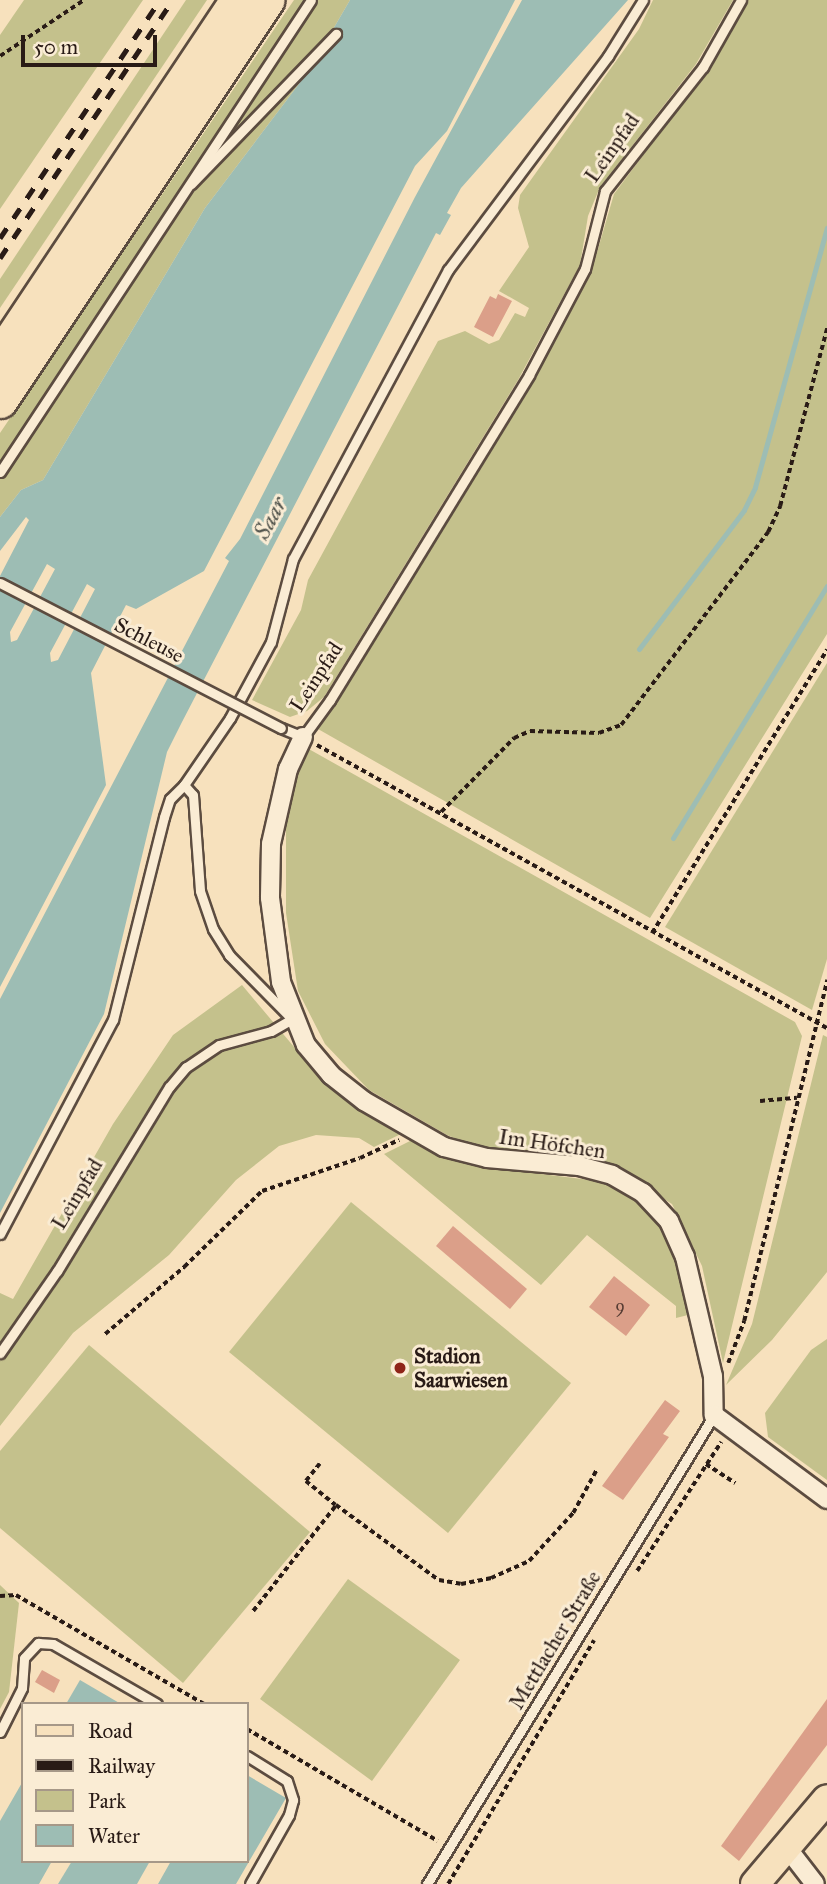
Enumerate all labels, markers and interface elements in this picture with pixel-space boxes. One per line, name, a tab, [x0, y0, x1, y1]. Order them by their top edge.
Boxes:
scale bar	[24, 21, 161, 65]
text: 50 m	[34, 34, 78, 60]
street label: Leinpfad	[579, 109, 645, 187]
water label: Saar	[247, 492, 293, 544]
street label: Schleuse	[110, 612, 188, 668]
street label: Leinpfad	[284, 637, 348, 717]
street label: Im Höfchen	[497, 1124, 607, 1164]
street label: Leinpfad	[46, 1154, 108, 1234]
house number: 9	[615, 1295, 625, 1317]
place label: Stadion Saarwiesen	[414, 1343, 508, 1393]
marker: Stadion Saarwiesen	[392, 1360, 408, 1376]
street label: Mettlacher Straße	[504, 1566, 606, 1714]
legend	[21, 1702, 248, 1863]
text: Road	[88, 1718, 133, 1744]
text: Railway	[88, 1753, 155, 1779]
text: Park	[88, 1788, 126, 1814]
text: Water	[88, 1823, 140, 1849]

